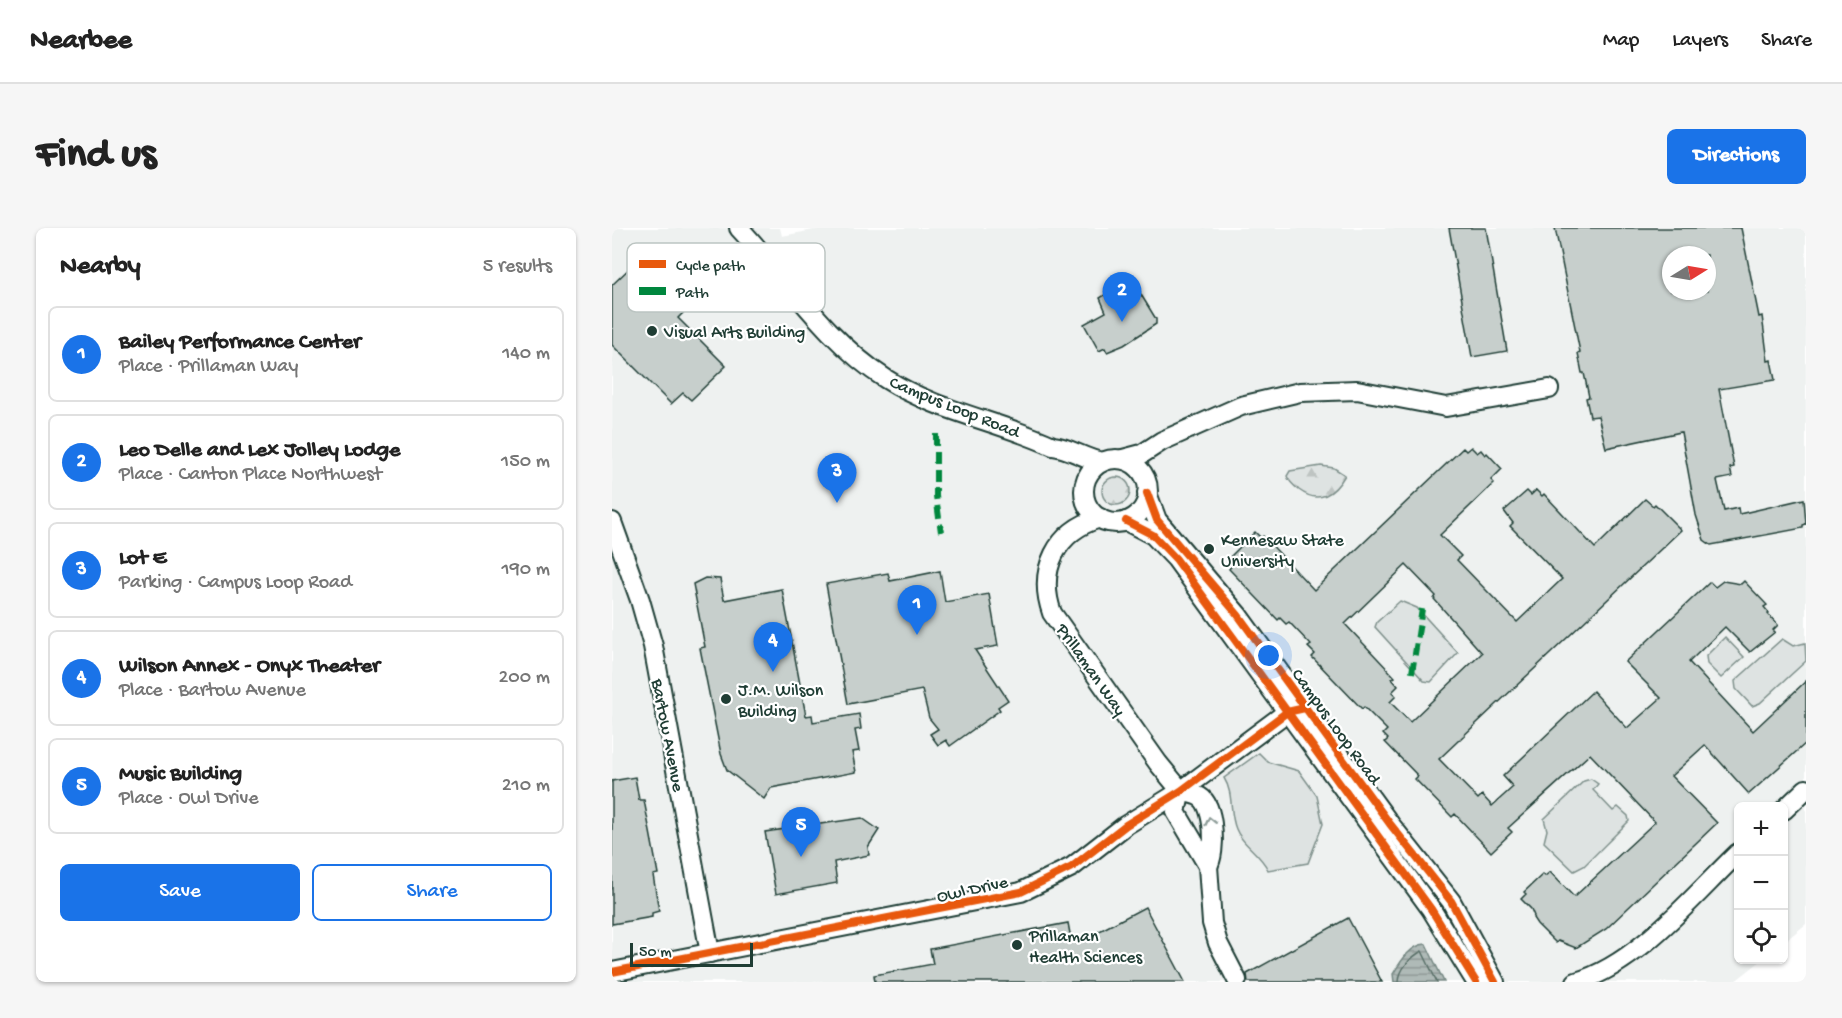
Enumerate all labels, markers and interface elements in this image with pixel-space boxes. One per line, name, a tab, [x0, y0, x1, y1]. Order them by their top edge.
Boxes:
text: Nearbee	[30, 25, 132, 58]
text: Map	[1603, 29, 1639, 54]
text: Layers	[1672, 29, 1728, 54]
text: Share	[1761, 29, 1812, 54]
button: Directions	[1667, 129, 1806, 184]
text: Find us	[36, 132, 156, 181]
legend	[627, 243, 825, 312]
north arrow	[1662, 246, 1716, 300]
text: Nearby	[60, 252, 141, 283]
text: 5 results	[483, 256, 552, 279]
text: Cycle path	[676, 258, 746, 277]
pin: 2	[1102, 272, 1142, 322]
text: Path	[675, 285, 709, 304]
place label: Visual Arts Building	[663, 323, 805, 344]
marker: Visual Arts Building	[645, 324, 659, 338]
text: Bailey Performance Center	[119, 330, 361, 356]
text: 1	[77, 343, 86, 366]
text: 140 m	[502, 343, 550, 366]
text: Place · Prillaman Way	[119, 356, 298, 379]
street label: Campus Loop Road	[886, 373, 1024, 445]
text: Leo Delle and Lex Jolley Lodge	[119, 438, 400, 464]
text: 2	[77, 451, 86, 474]
text: 150 m	[501, 451, 550, 474]
pin: 3	[818, 454, 856, 503]
text: Place · Canton Place Northwest	[119, 464, 382, 487]
place label: Kennesaw State University	[1221, 531, 1344, 573]
marker: Kennesaw State University	[1202, 542, 1216, 556]
text: Lot E	[119, 546, 166, 572]
text: 3	[76, 559, 87, 582]
text: 190 m	[502, 559, 550, 582]
text: Parking · Campus Loop Road	[119, 572, 352, 595]
pin: 1	[898, 586, 936, 635]
street label: Prillaman Way	[1050, 619, 1130, 721]
pin: 4	[754, 622, 792, 672]
your location	[1254, 641, 1283, 670]
text: Wilson Annex - Onyx Theater	[119, 654, 380, 680]
street label: Campus Loop Road	[1286, 665, 1385, 791]
text: 4	[77, 667, 86, 690]
text: 200 m	[499, 667, 550, 690]
street label: Bartow Avenue	[645, 676, 688, 794]
text: Place · Bartow Avenue	[119, 680, 306, 703]
place label: J.M. Wilson Building	[737, 681, 824, 723]
marker: J.M. Wilson Building	[719, 692, 733, 706]
text: Music Building	[119, 762, 242, 788]
text: 5	[76, 775, 87, 798]
text: 210 m	[502, 775, 550, 798]
text: Place · Owl Drive	[119, 788, 259, 811]
map controls	[1734, 802, 1788, 964]
button: +	[1734, 802, 1788, 856]
pin: 5	[782, 808, 820, 857]
one-way arrow	[1204, 816, 1217, 826]
button: −	[1734, 856, 1788, 910]
button: Save	[60, 864, 300, 921]
button: Share	[312, 864, 552, 921]
street label: Owl Drive	[935, 873, 1011, 908]
button: locate	[1734, 910, 1788, 964]
place label: Prillaman Health Sciences	[1028, 927, 1143, 969]
marker: Prillaman Health Sciences	[1010, 938, 1024, 952]
scale bar	[630, 940, 753, 968]
text: 50 m	[639, 944, 672, 963]

